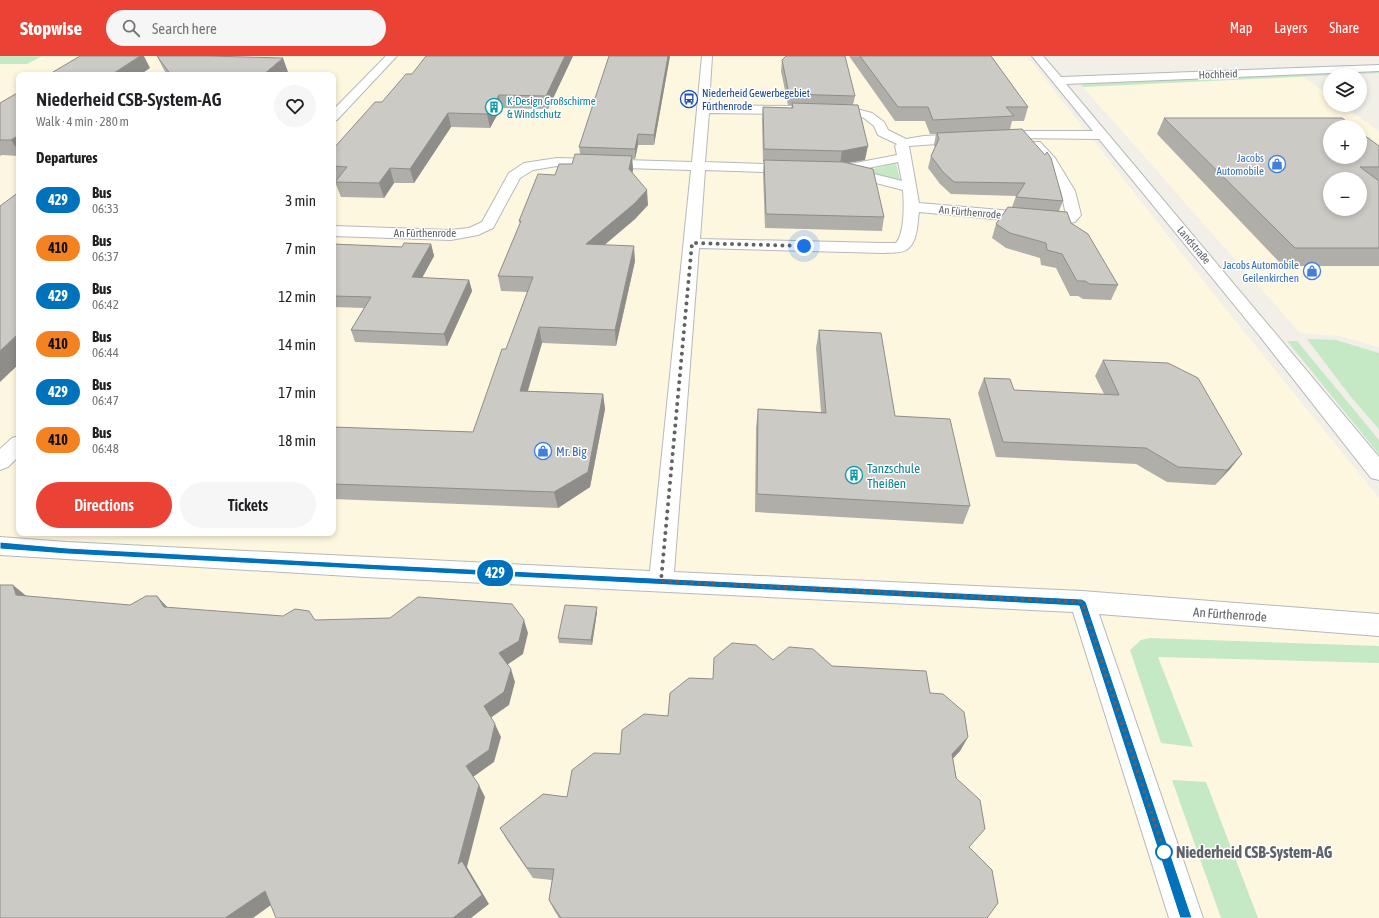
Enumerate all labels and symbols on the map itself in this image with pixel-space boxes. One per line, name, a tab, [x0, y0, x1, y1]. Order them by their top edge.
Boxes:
street label: Hochheid	[1198, 67, 1238, 81]
place label: Niederheid Gewerbegebiet Fürthenrode	[702, 87, 810, 112]
bus stop icon: Niederheid Gewerbegebiet Fürthenrode	[679, 89, 699, 109]
place label: K-Design Großschirme & Windschutz	[507, 95, 596, 120]
building icon: K-Design Großschirme & Windschutz	[484, 97, 504, 117]
place label: Jacobs Automobile	[1216, 152, 1264, 177]
shop icon: Jacobs Automobile	[1267, 154, 1287, 174]
street label: An Fürthenrode	[938, 203, 1002, 221]
street label: Landstraße	[1175, 224, 1213, 266]
street label: An Fürthenrode	[394, 227, 456, 239]
your location	[794, 236, 814, 256]
place label: Jacobs Automobile Geilenkirchen	[1223, 259, 1299, 284]
shop icon: Jacobs Automobile Geilenkirchen	[1302, 261, 1322, 281]
shop icon: Mr. Big	[533, 441, 553, 461]
place label: Mr. Big	[556, 444, 587, 459]
place label: Tanzschule Theißen	[867, 461, 920, 491]
building icon: Tanzschule Theißen	[844, 465, 864, 485]
line badge: 429	[472, 560, 518, 586]
street label: An Fürthenrode	[1193, 604, 1267, 625]
marker: Niederheid CSB-System-AG	[1155, 843, 1173, 861]
place label: Niederheid CSB-System-AG	[1176, 843, 1333, 861]

